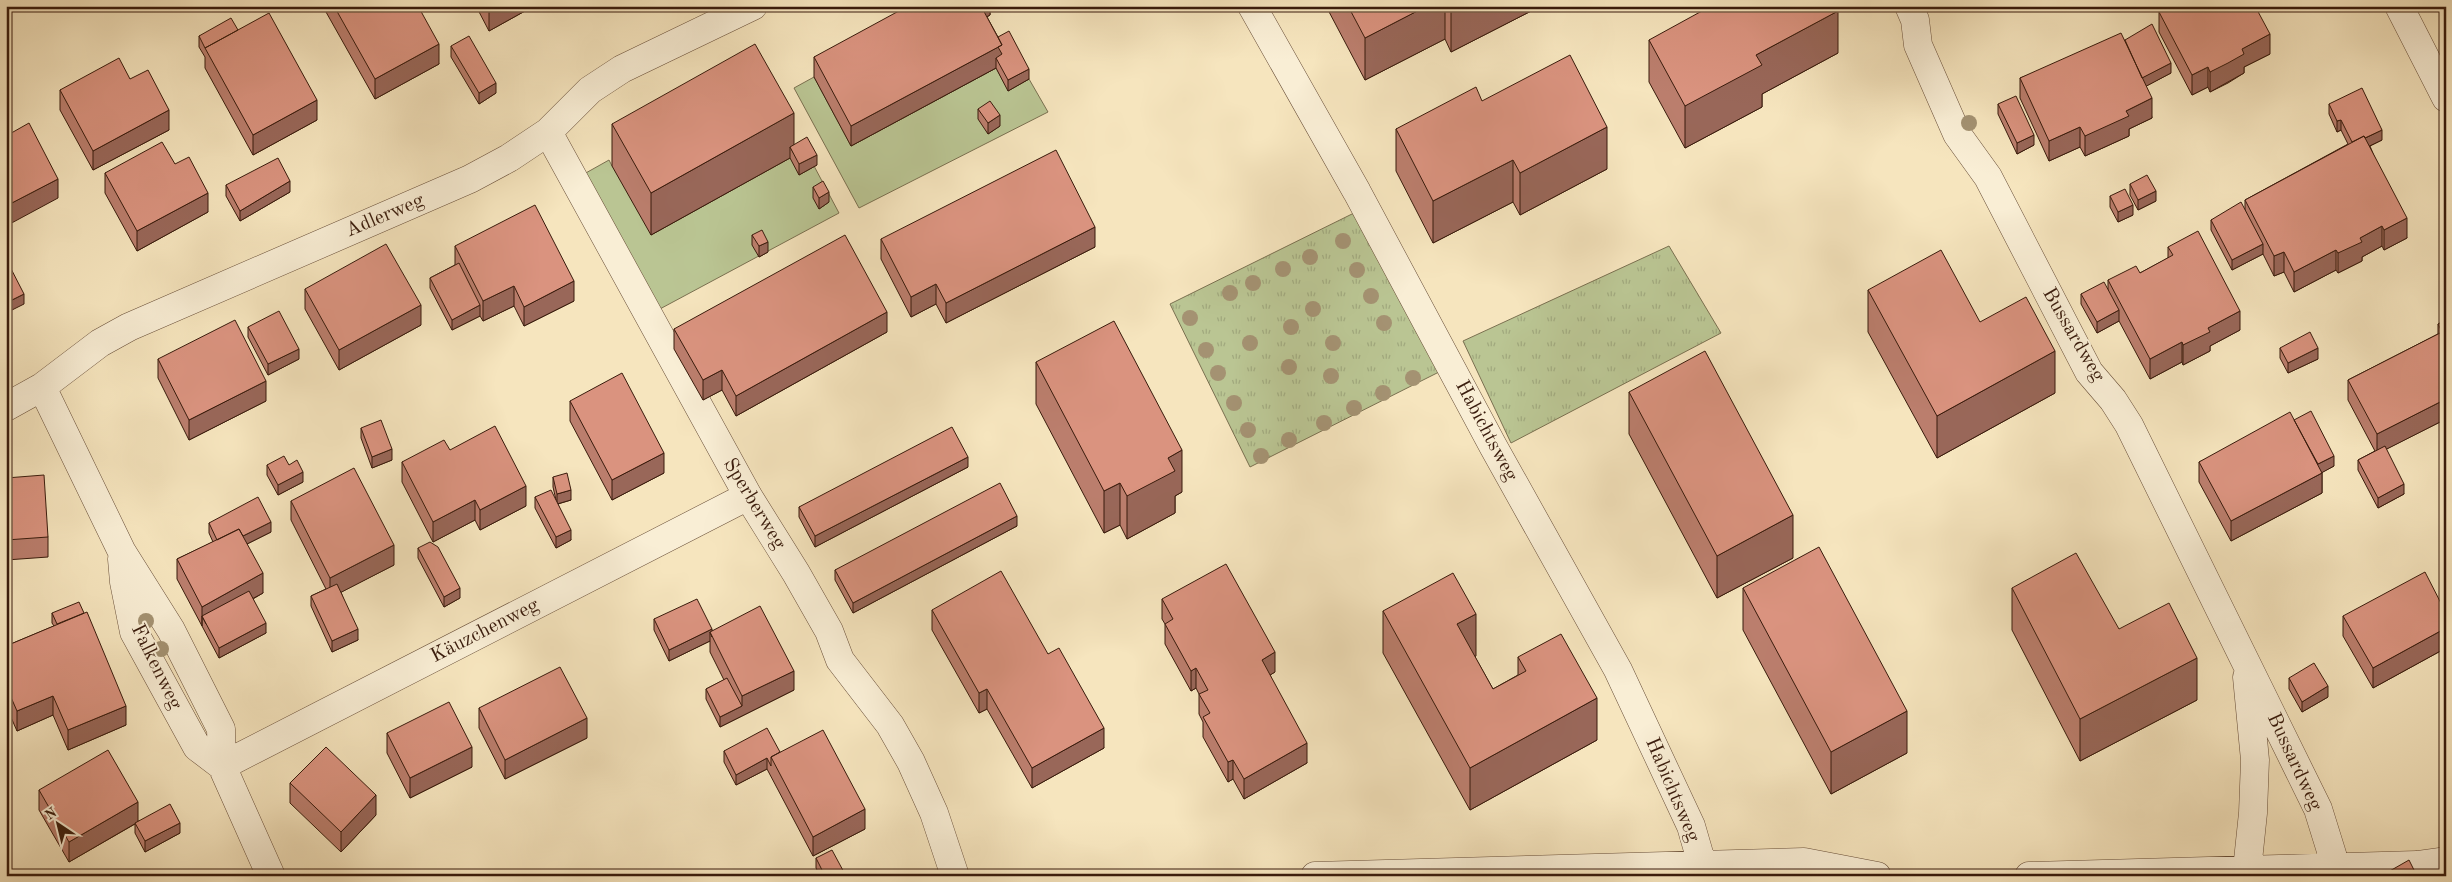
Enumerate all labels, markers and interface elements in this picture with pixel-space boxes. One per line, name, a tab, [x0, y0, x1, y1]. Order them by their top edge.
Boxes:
street label: Adlerweg	[343, 190, 427, 241]
street label: Bussardweg	[2038, 285, 2108, 386]
street label: Habichtsweg	[1451, 377, 1521, 485]
street label: Sperberweg	[719, 455, 789, 553]
street label: Käuzchenweg	[428, 595, 543, 667]
street label: Falkenweg	[127, 621, 185, 713]
street label: Bussardweg	[2263, 710, 2325, 814]
street label: Habichtsweg	[1641, 735, 1703, 845]
north arrow	[32, 800, 82, 850]
text: N	[43, 805, 60, 823]

